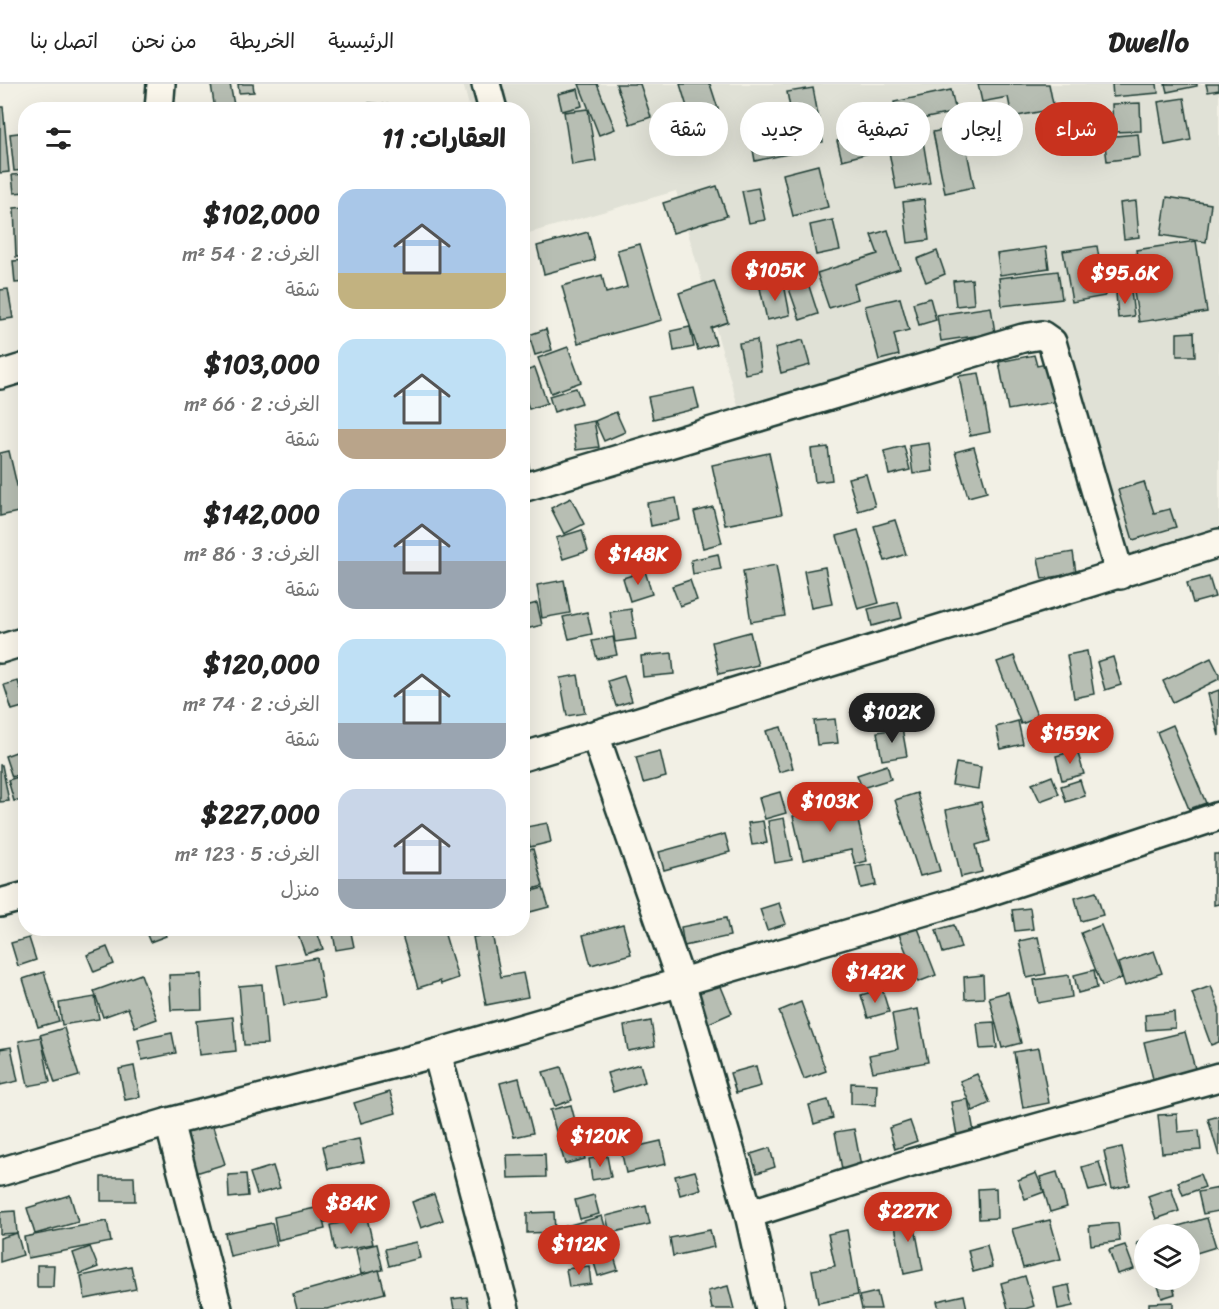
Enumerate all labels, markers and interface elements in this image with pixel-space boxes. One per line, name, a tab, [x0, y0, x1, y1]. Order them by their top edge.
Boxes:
text: Dwello	[1108, 17, 1189, 66]
text: اتصل بنا	[30, 22, 98, 60]
text: من نحن	[131, 22, 197, 60]
text: الخريطة	[230, 22, 295, 60]
text: الرئيسية	[328, 22, 394, 60]
chip: شقة	[649, 102, 728, 156]
chip: جديد	[740, 102, 824, 156]
chip: تصفية	[836, 102, 930, 156]
chip: إيجار	[942, 102, 1023, 156]
chip: شراء	[1035, 102, 1118, 156]
text: العقارات: 11	[382, 115, 506, 161]
icon: filters	[42, 122, 75, 155]
text: $102,000	[204, 191, 320, 237]
icon: home	[386, 213, 458, 285]
text: الغرف: 2 · 54 m²	[182, 237, 320, 272]
pin: $105K	[733, 251, 817, 302]
text: $105K	[745, 253, 805, 288]
pin: $95.6K	[1076, 254, 1174, 305]
text: $95.6K	[1091, 256, 1159, 291]
text: شقة	[285, 272, 320, 307]
text: $103,000	[204, 341, 320, 387]
icon: home	[386, 363, 458, 435]
text: الغرف: 2 · 66 m²	[184, 387, 320, 422]
text: شقة	[285, 422, 320, 457]
text: $142,000	[204, 491, 320, 537]
icon: home	[386, 513, 458, 585]
pin: $148K	[596, 535, 680, 586]
text: الغرف: 3 · 86 m²	[184, 537, 320, 572]
text: $148K	[609, 537, 667, 572]
text: شقة	[285, 572, 320, 607]
text: $120,000	[204, 641, 320, 687]
icon: home	[386, 663, 458, 735]
text: الغرف: 2 · 74 m²	[183, 687, 320, 722]
pin: $102K	[850, 693, 934, 744]
text: $102K	[863, 695, 921, 730]
pin: $159K	[1028, 714, 1112, 765]
text: $159K	[1041, 716, 1099, 751]
text: شقة	[285, 722, 320, 757]
pin: $103K	[788, 782, 872, 833]
text: $103K	[801, 784, 859, 819]
text: $227,000	[201, 791, 320, 837]
icon: home	[386, 813, 458, 885]
text: الغرف: 5 · 123 m²	[175, 837, 320, 872]
text: منزل	[281, 872, 320, 907]
pin: $142K	[833, 953, 917, 1004]
text: $142K	[846, 955, 904, 990]
pin: $120K	[558, 1117, 642, 1168]
text: $120K	[571, 1119, 629, 1154]
pin: $84K	[315, 1184, 387, 1235]
text: $84K	[326, 1186, 376, 1221]
pin: $227K	[866, 1192, 950, 1243]
text: $227K	[878, 1194, 938, 1229]
map controls	[1134, 1224, 1200, 1290]
button: layers	[1134, 1224, 1200, 1290]
pin: $112K	[537, 1225, 621, 1276]
text: $112K	[552, 1227, 606, 1262]

